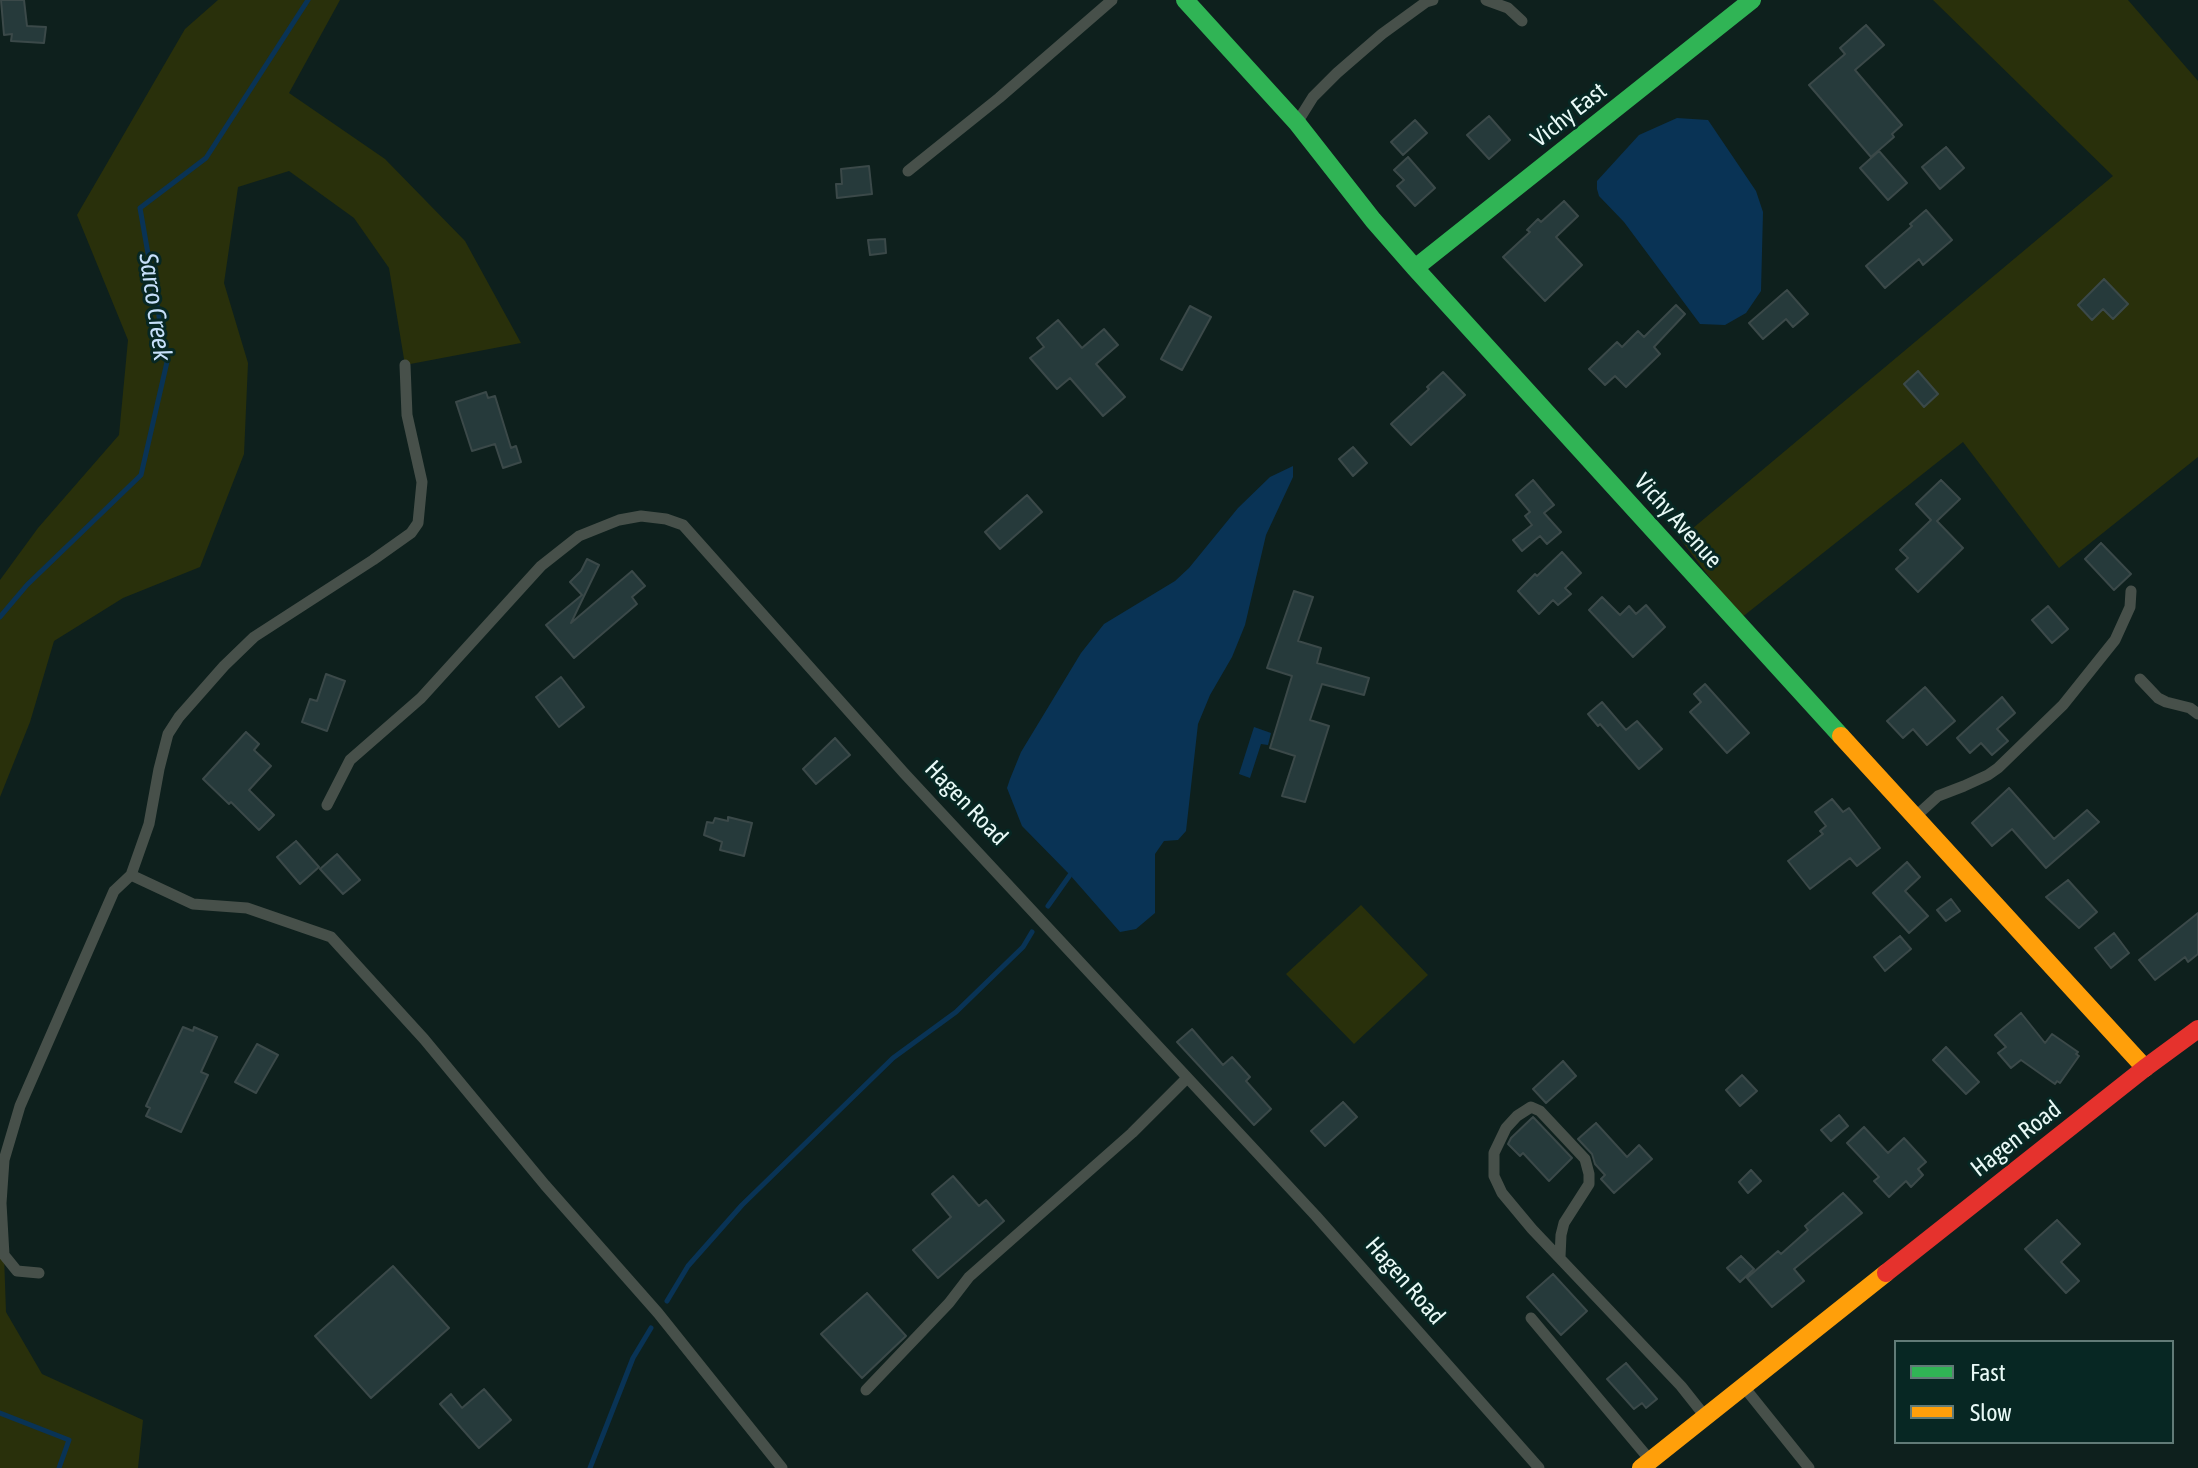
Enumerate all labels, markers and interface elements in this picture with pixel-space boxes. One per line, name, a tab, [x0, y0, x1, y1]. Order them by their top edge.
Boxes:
street label: Vichy East	[1526, 77, 1612, 153]
water label: Sarco Creek	[132, 251, 178, 363]
street label: Vichy Avenue	[1628, 468, 1728, 574]
street label: Hagen Road	[919, 755, 1013, 851]
street label: Hagen Road	[1965, 1095, 2067, 1183]
street label: Hagen Road	[1359, 1231, 1451, 1331]
legend	[1894, 1340, 2174, 1444]
text: Fast	[1970, 1359, 2006, 1386]
text: Slow	[1970, 1399, 2012, 1426]

